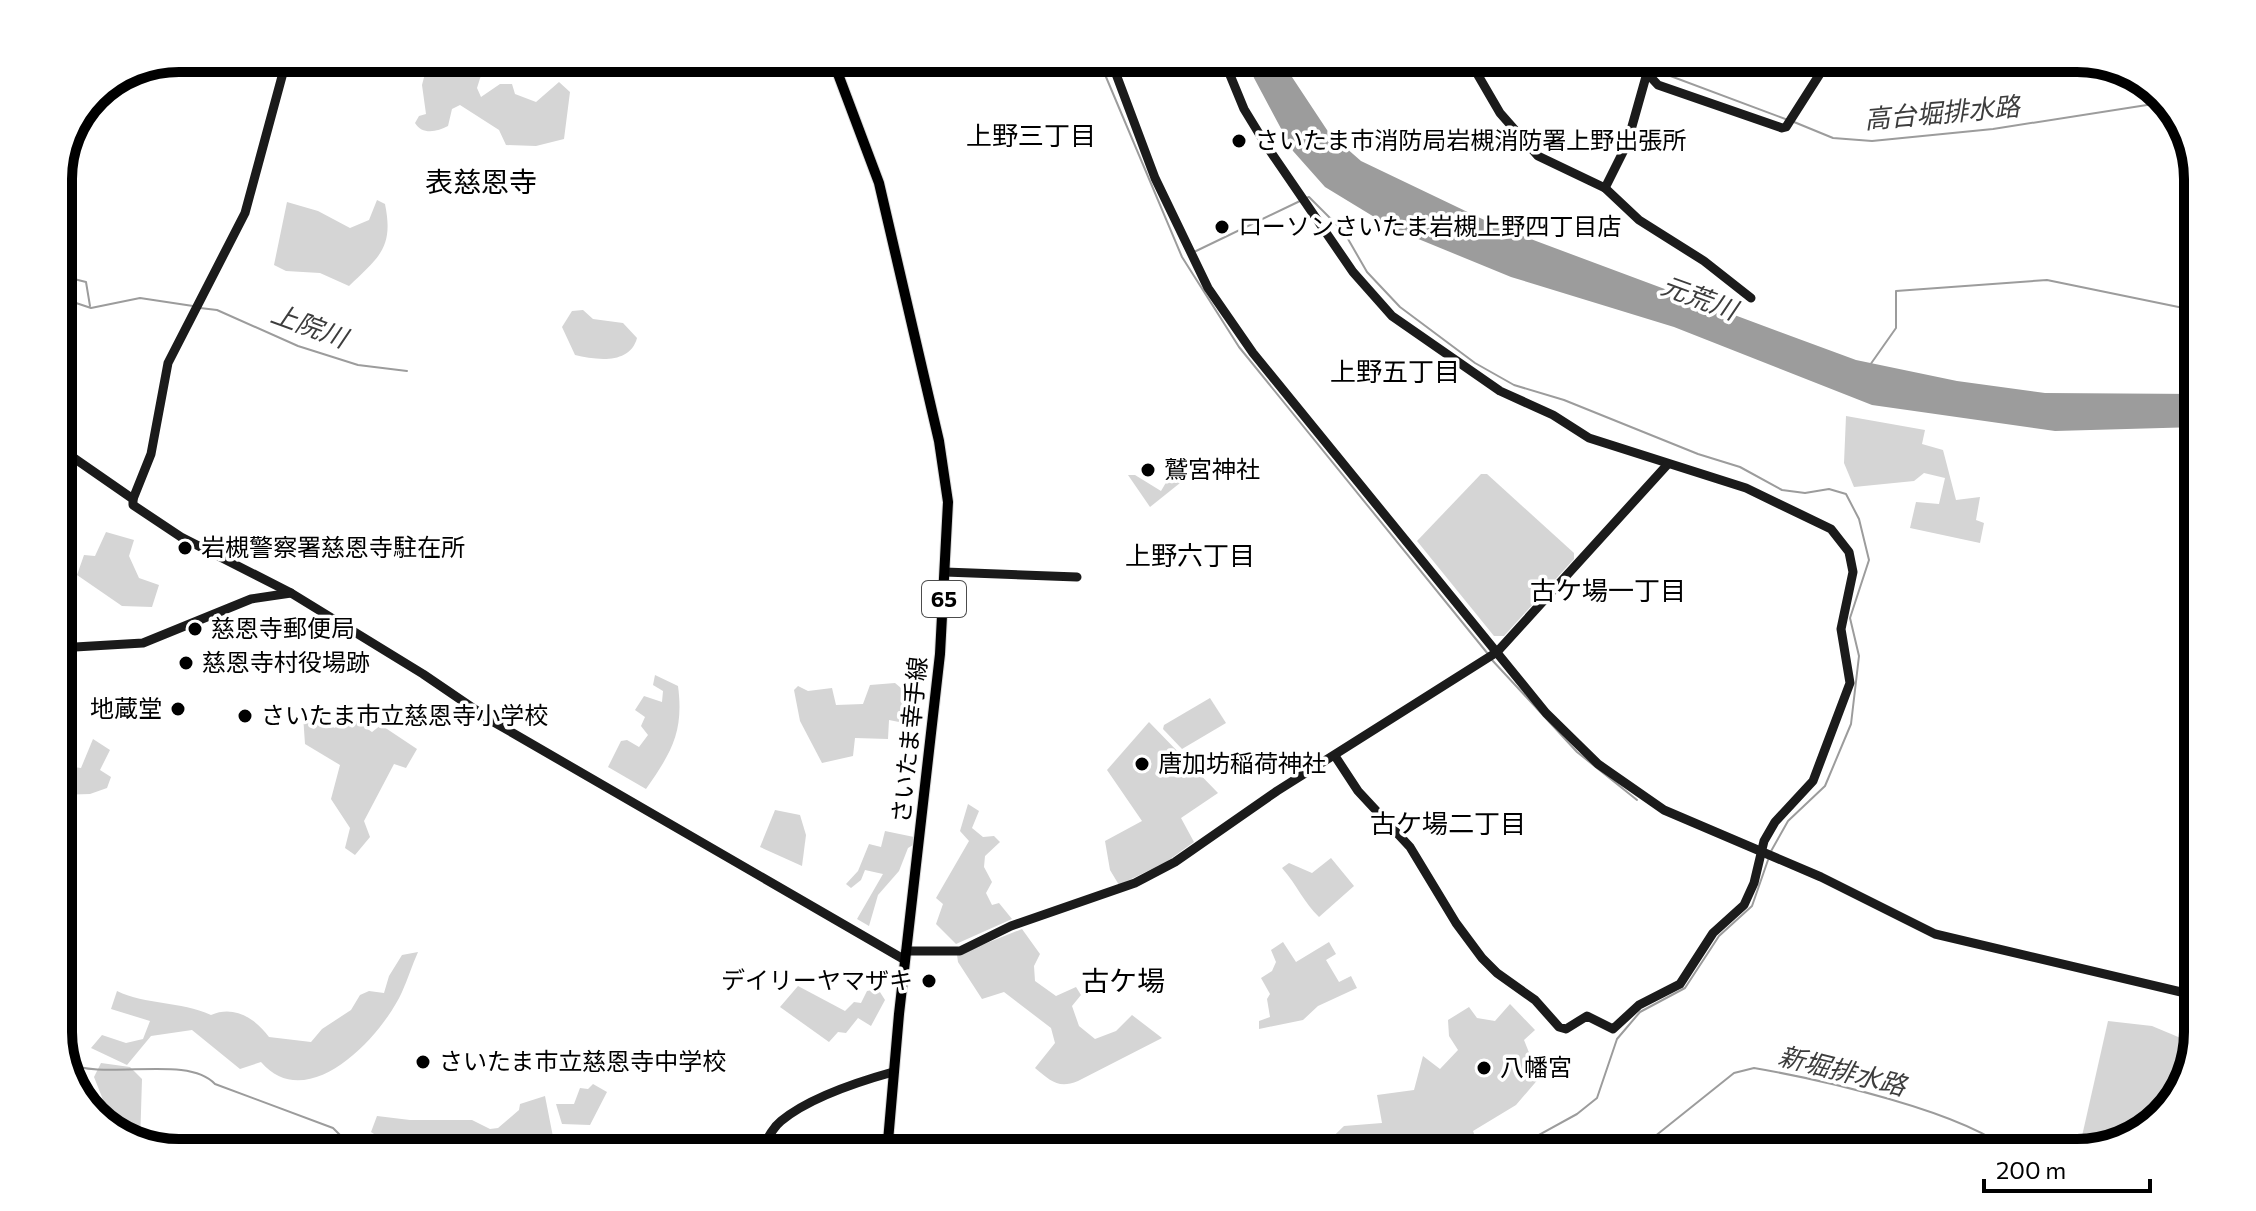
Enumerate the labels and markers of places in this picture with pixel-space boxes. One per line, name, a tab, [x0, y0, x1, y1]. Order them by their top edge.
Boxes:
place label: さいたま市消防局岩槻消防署上野出張所	[1255, 125, 1686, 154]
marker: さいたま市消防局岩槻消防署上野出張所	[1230, 132, 1248, 150]
place label: ローソンさいたま岩槻上野四丁目店	[1238, 211, 1621, 240]
marker: ローソンさいたま岩槻上野四丁目店	[1213, 218, 1231, 236]
place label: 鷲宮神社	[1164, 454, 1260, 483]
marker: 鷲宮神社	[1139, 461, 1157, 479]
place label: 岩槻警察署慈恩寺駐在所	[201, 532, 465, 561]
marker: 岩槻警察署慈恩寺駐在所	[176, 539, 194, 557]
place label: 慈恩寺郵便局	[211, 613, 355, 642]
marker: 慈恩寺郵便局	[186, 620, 204, 638]
place label: 慈恩寺村役場跡	[202, 647, 370, 676]
marker: 慈恩寺村役場跡	[177, 654, 195, 672]
place label: 地蔵堂	[90, 693, 162, 722]
marker: 地蔵堂	[169, 700, 187, 718]
place label: さいたま市立慈恩寺小学校	[261, 700, 548, 729]
marker: さいたま市立慈恩寺小学校	[236, 707, 254, 725]
place label: 唐加坊稲荷神社	[1158, 748, 1326, 777]
marker: 唐加坊稲荷神社	[1133, 755, 1151, 773]
place label: デイリーヤマザキ	[721, 965, 913, 994]
marker: デイリーヤマザキ	[920, 972, 938, 990]
place label: さいたま市立慈恩寺中学校	[439, 1046, 726, 1075]
place label: 八幡宮	[1500, 1052, 1572, 1081]
marker: さいたま市立慈恩寺中学校	[414, 1053, 432, 1071]
marker: 八幡宮	[1475, 1059, 1493, 1077]

